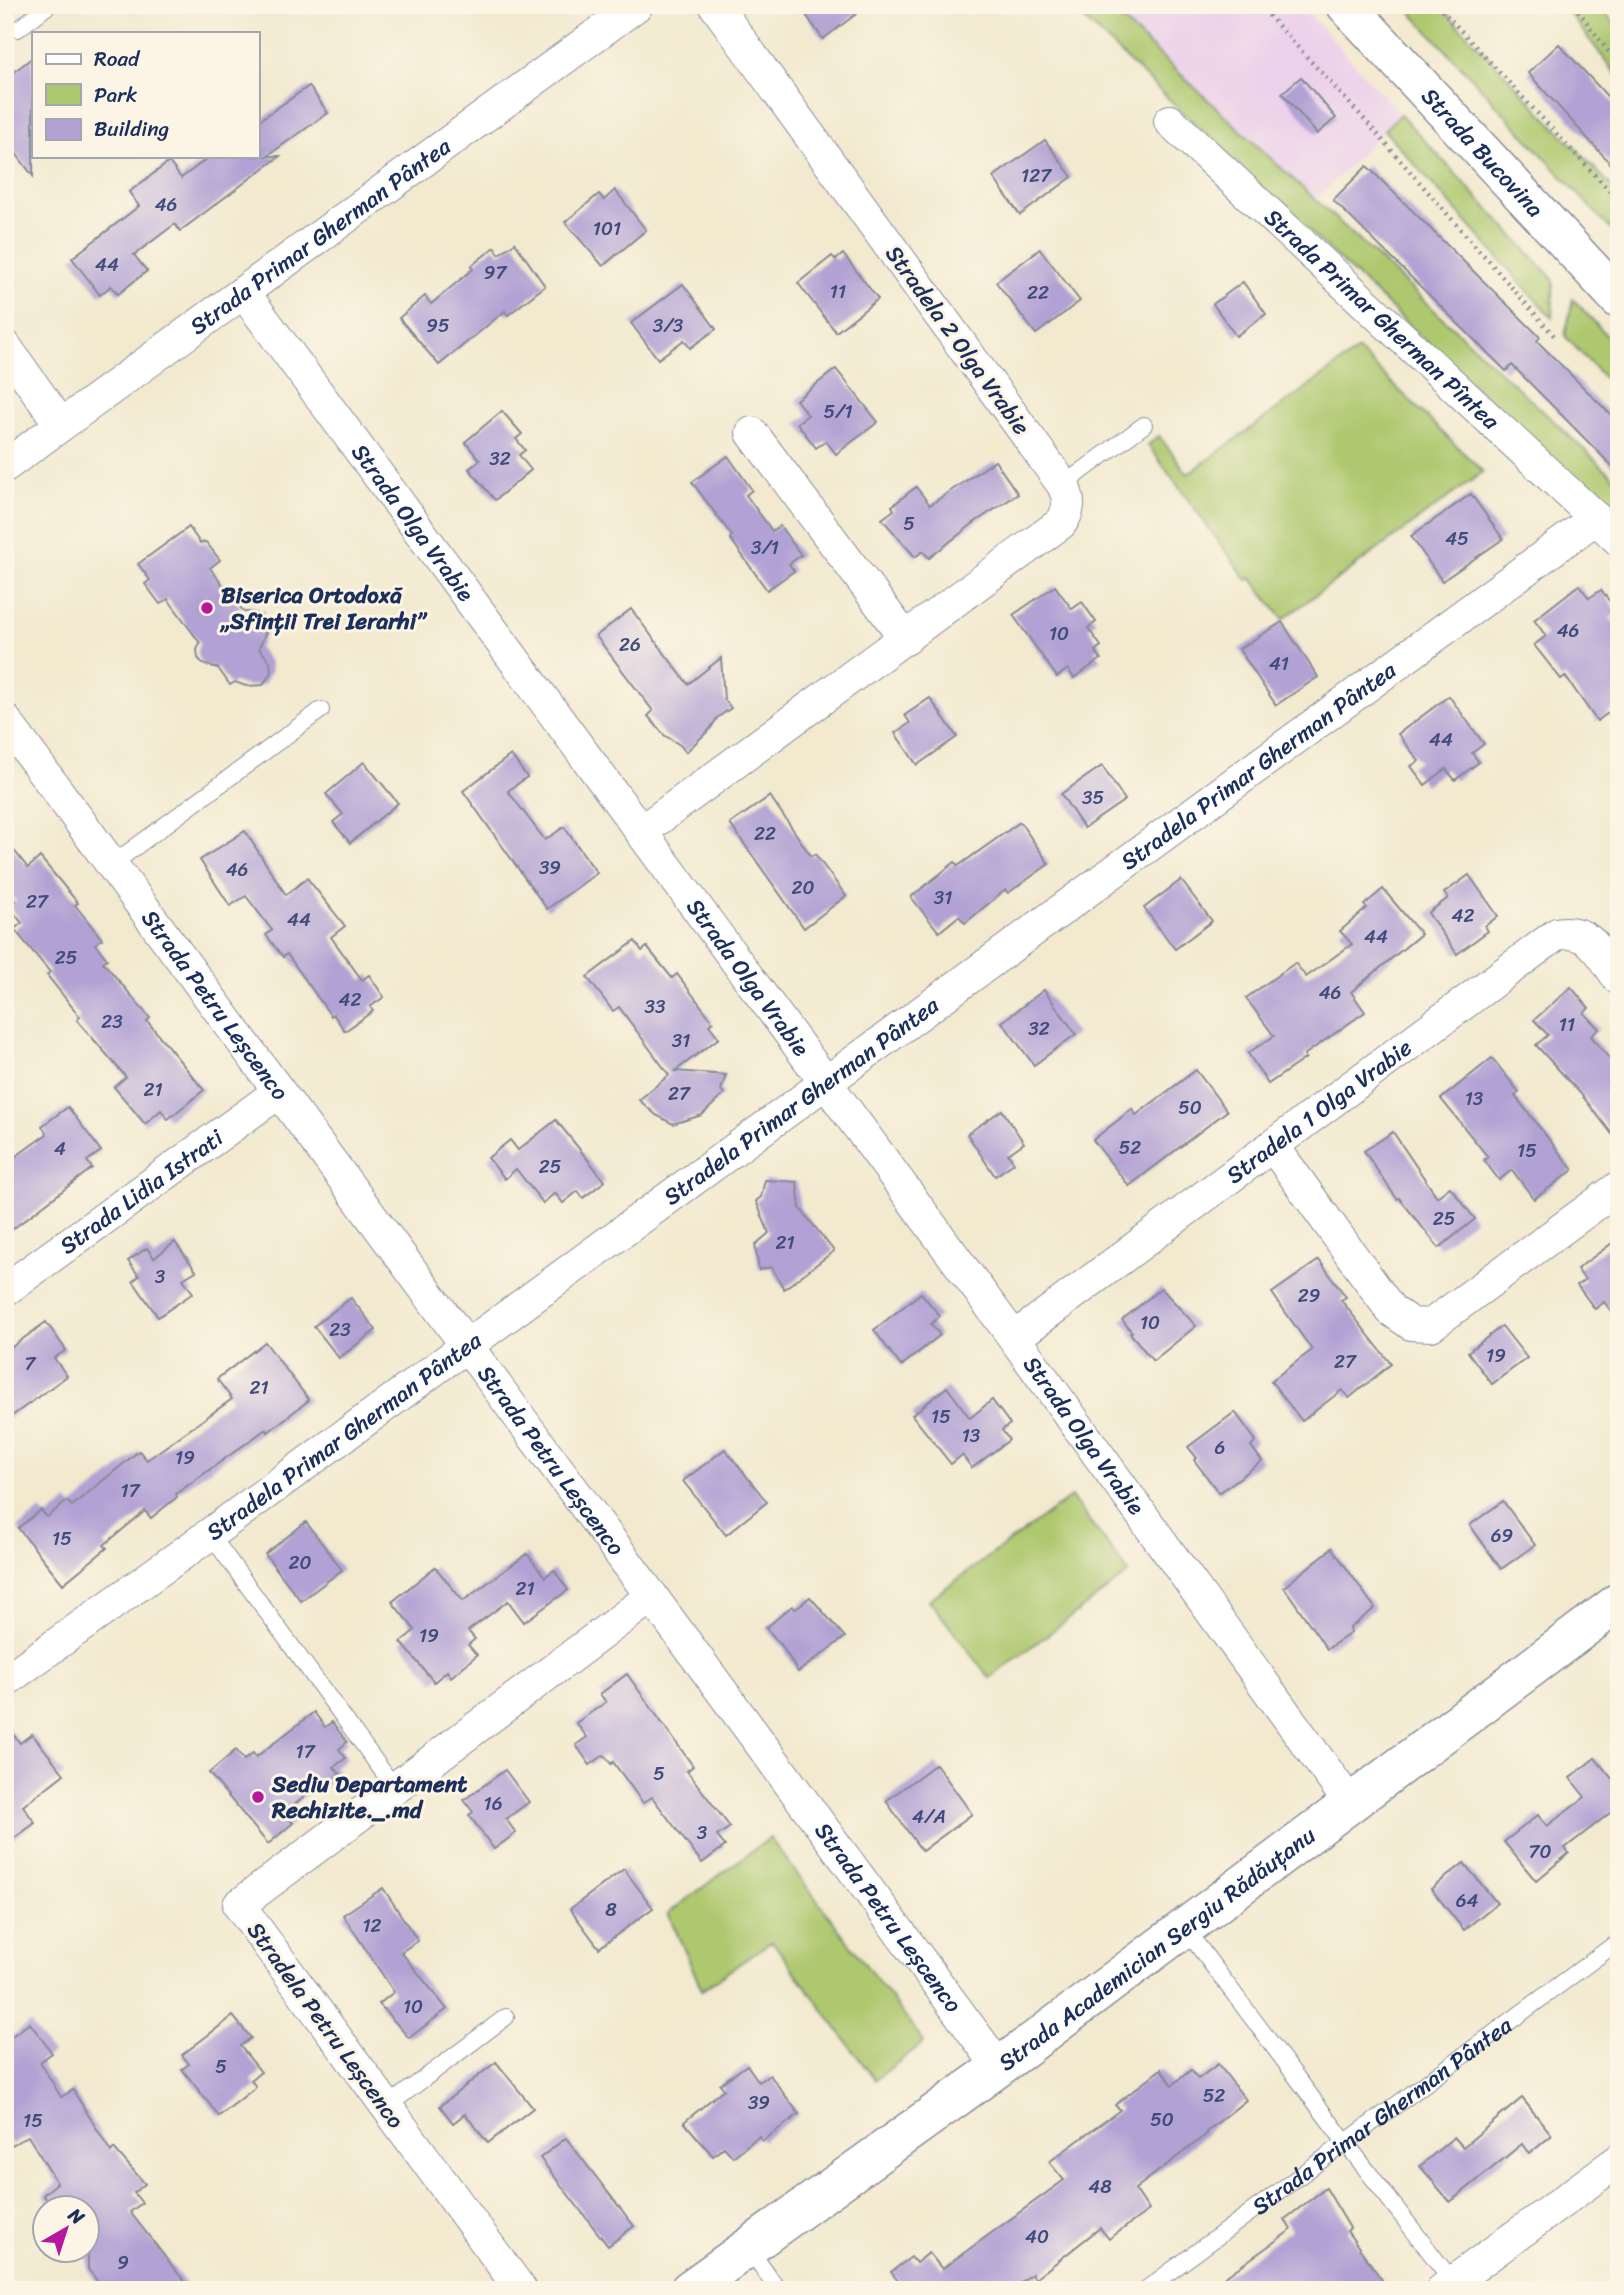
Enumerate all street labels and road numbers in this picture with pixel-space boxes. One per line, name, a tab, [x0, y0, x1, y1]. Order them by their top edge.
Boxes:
street label: Strada Bucovina	[1411, 78, 1554, 228]
street label: Strada Primar Gherman Pântea	[181, 127, 460, 346]
street label: Strada Primar Gherman Pîntea	[1254, 198, 1510, 441]
street label: Stradela 2 Olga Vrabie	[874, 236, 1041, 444]
street label: Strada Olga Vrabie	[340, 435, 485, 611]
street label: Stradela Primar Gherman Pântea	[1112, 650, 1406, 881]
street label: Strada Olga Vrabie	[675, 889, 820, 1066]
street label: Strada Petru Leșcenco	[130, 901, 300, 1110]
street label: Stradela Primar Gherman Pântea	[654, 986, 948, 1216]
street label: Stradela 1 Olga Vrabie	[1217, 1028, 1421, 1195]
street label: Strada Lidia Istrati	[51, 1118, 233, 1266]
street label: Stradela Primar Gherman Pântea	[197, 1321, 491, 1552]
street label: Strada Olga Vrabie	[1012, 1347, 1156, 1524]
street label: Strada Petru Leșcenco	[466, 1356, 636, 1565]
street label: Strada Petru Leșcenco	[804, 1813, 973, 2022]
street label: Strada Academician Sergiu Rădăuțanu	[989, 1816, 1325, 2082]
street label: Stradela Petru Leșcenco	[236, 1913, 415, 2138]
street label: Strada Primar Gherman Pântea	[1243, 2006, 1522, 2226]

